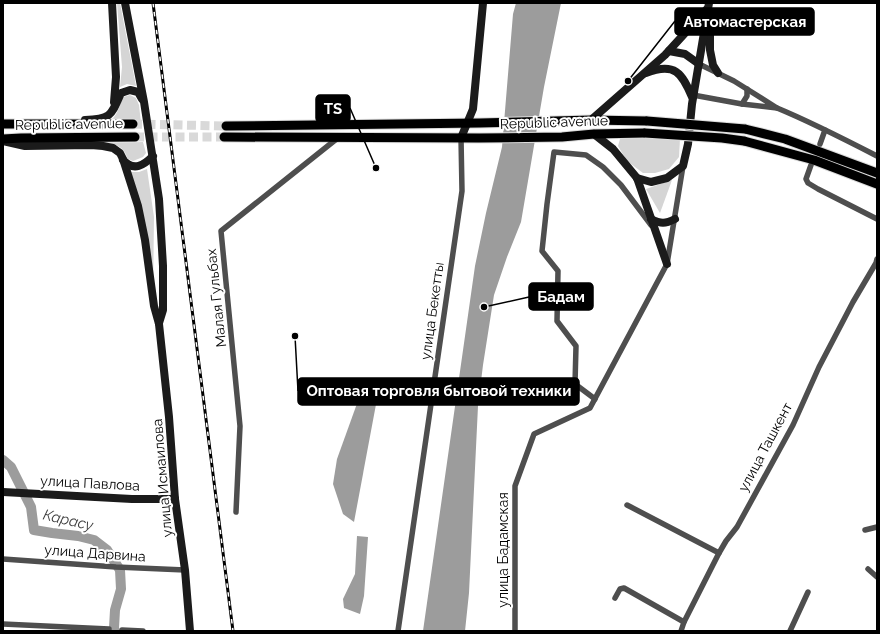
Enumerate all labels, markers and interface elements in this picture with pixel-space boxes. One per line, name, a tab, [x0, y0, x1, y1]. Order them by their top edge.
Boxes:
callout: Автомастерская	[675, 8, 814, 35]
text: Автомастерская	[683, 13, 807, 31]
callout: TS	[316, 95, 350, 122]
text: TS	[324, 100, 342, 118]
street label: Republic avenue	[500, 112, 608, 132]
street label: Republic avenue	[15, 115, 123, 133]
street label: Малая Гульбах	[203, 248, 229, 348]
street label: улица Бекетты	[417, 261, 447, 361]
callout: Бадам	[529, 283, 593, 310]
text: Бадам	[537, 288, 585, 306]
callout: Оптовая торговля бытовой техники	[298, 378, 579, 405]
text: Оптовая торговля бытовой техники	[307, 382, 571, 400]
street label: улица Ташкент	[735, 399, 795, 494]
street label: улица Исмаилова	[149, 418, 175, 538]
street label: улица Павлова	[40, 472, 140, 494]
street label: улица Бадамская	[495, 492, 511, 608]
water label: Карасу	[41, 506, 95, 535]
street label: улица Дарвина	[44, 541, 146, 565]

